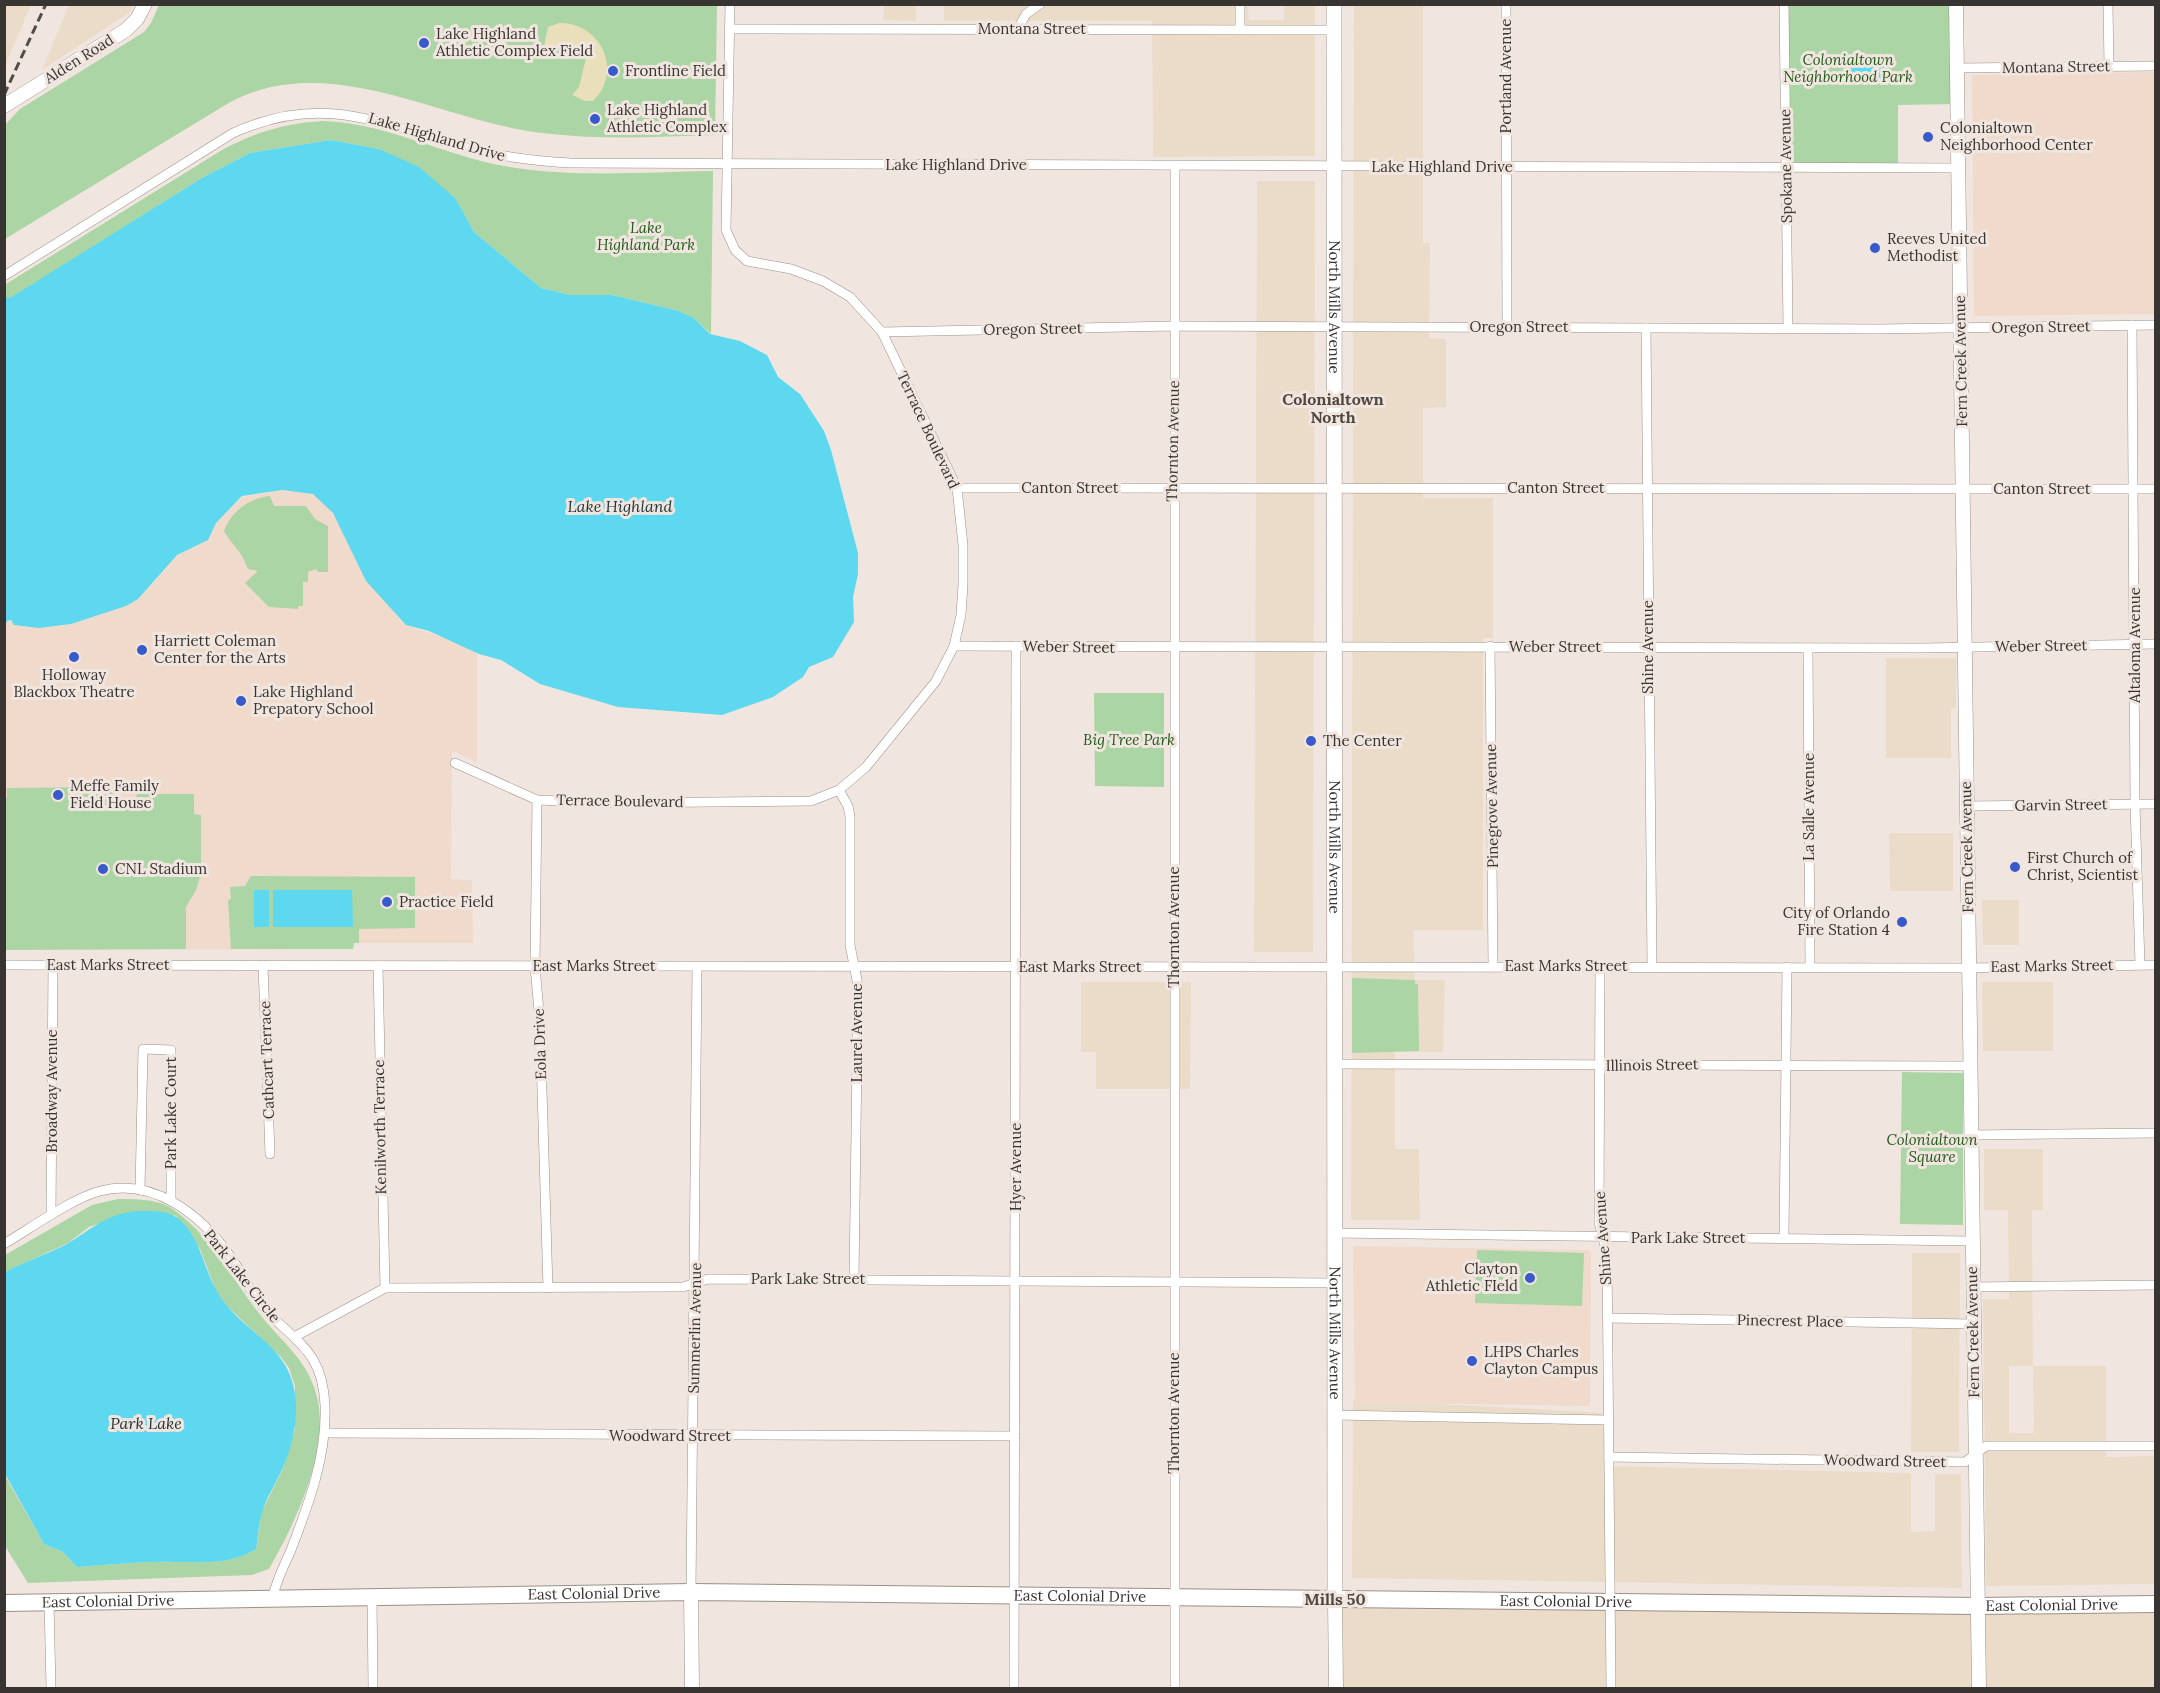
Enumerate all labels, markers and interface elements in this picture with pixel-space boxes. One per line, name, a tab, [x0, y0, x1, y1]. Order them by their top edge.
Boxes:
street label: Montana Street	[978, 19, 1086, 38]
street label: Portland Avenue	[1496, 19, 1515, 133]
place label: Lake Highland Athletic Complex Field	[435, 24, 593, 60]
street label: Alden Road	[40, 30, 117, 88]
marker: Lake Highland Athletic Complex Field	[417, 36, 431, 50]
park label: Colonialtown Neighborhood Park	[1783, 50, 1913, 86]
street label: Montana Street	[2002, 56, 2110, 77]
place label: Frontline Field	[625, 61, 726, 80]
marker: Frontline Field	[606, 64, 620, 78]
place label: Lake Highland Athletic Complex	[606, 100, 727, 136]
street label: Lake Highland Drive	[366, 108, 508, 165]
street label: Spokane Avenue	[1775, 109, 1796, 223]
marker: Lake Highland Athletic Complex	[588, 112, 602, 126]
place label: Colonialtown Neighborhood Center	[1940, 118, 2093, 154]
marker: Colonialtown Neighborhood Center	[1921, 130, 1935, 144]
street label: Lake Highland Drive	[885, 155, 1027, 174]
street label: Lake Highland Drive	[1371, 157, 1513, 176]
park label: Lake Highland Park	[597, 218, 695, 254]
place label: Reeves United Methodist	[1887, 229, 1987, 265]
street label: North Mills Avenue	[1325, 240, 1344, 374]
marker: Reeves United Methodist	[1868, 241, 1882, 255]
street label: Fern Creek Avenue	[1950, 295, 1971, 427]
street label: Oregon Street	[1991, 316, 2091, 337]
street label: Oregon Street	[1469, 317, 1569, 336]
street label: Oregon Street	[983, 318, 1083, 339]
street label: Terrace Boulevard	[893, 368, 964, 492]
street label: Thornton Avenue	[1162, 380, 1183, 502]
district label: Colonialtown North	[1282, 389, 1384, 427]
street label: Canton Street	[1021, 478, 1119, 497]
street label: Canton Street	[1507, 478, 1605, 497]
street label: Canton Street	[1993, 479, 2091, 498]
water label: Lake Highland	[568, 496, 673, 516]
street label: Altaloma Avenue	[2125, 587, 2144, 704]
street label: Shine Avenue	[1638, 600, 1657, 694]
place label: Harriett Coleman Center for the Arts	[154, 631, 286, 667]
street label: Weber Street	[1995, 635, 2087, 656]
street label: Weber Street	[1023, 636, 1116, 657]
street label: Weber Street	[1509, 637, 1601, 656]
marker: Harriett Coleman Center for the Arts	[135, 643, 149, 657]
marker: Holloway Blackbox Theatre	[67, 650, 81, 664]
place label: Holloway Blackbox Theatre	[13, 665, 135, 701]
place label: Lake Highland Prepatory School	[253, 682, 374, 718]
marker: Lake Highland Prepatory School	[234, 694, 248, 708]
park label: Big Tree Park	[1083, 730, 1175, 749]
place label: The Center	[1323, 731, 1402, 750]
marker: The Center	[1304, 734, 1318, 748]
street label: Pinegrove Avenue	[1481, 744, 1502, 868]
street label: La Salle Avenue	[1799, 753, 1818, 861]
place label: Meffe Family Field House	[70, 776, 159, 812]
street label: North Mills Avenue	[1325, 780, 1345, 914]
street label: Fern Creek Avenue	[1956, 781, 1977, 913]
marker: Meffe Family Field House	[51, 788, 65, 802]
street label: Terrace Boulevard	[556, 790, 684, 811]
street label: Garvin Street	[2014, 794, 2108, 815]
place label: First Church of Christ, Scientist	[2027, 848, 2138, 884]
place label: CNL Stadium	[115, 859, 207, 878]
marker: First Church of Christ, Scientist	[2008, 860, 2022, 874]
marker: CNL Stadium	[96, 862, 110, 876]
street label: Thornton Avenue	[1164, 866, 1183, 988]
place label: Practice Field	[399, 892, 494, 911]
marker: Practice Field	[380, 895, 394, 909]
place label: City of Orlando Fire Station 4	[1783, 903, 1890, 939]
marker: City of Orlando Fire Station 4	[1895, 915, 1909, 929]
street label: East Marks Street	[46, 955, 170, 974]
street label: East Marks Street	[1990, 955, 2114, 976]
street label: East Marks Street	[532, 956, 656, 975]
street label: East Marks Street	[1504, 956, 1628, 975]
street label: East Marks Street	[1018, 957, 1142, 976]
street label: Laurel Avenue	[847, 983, 866, 1083]
street label: Cathcart Terrace	[255, 1000, 278, 1120]
street label: Eola Drive	[529, 1008, 550, 1080]
street label: Broadway Avenue	[42, 1029, 61, 1153]
street label: Illinois Street	[1605, 1054, 1699, 1075]
street label: Park Lake Court	[161, 1057, 180, 1169]
street label: Kenilworth Terrace	[369, 1059, 390, 1195]
street label: Hyer Avenue	[1006, 1123, 1025, 1211]
park label: Colonialtown Square	[1886, 1130, 1978, 1166]
street label: Shine Avenue	[1590, 1191, 1615, 1285]
street label: Park Lake Circle	[200, 1225, 285, 1326]
street label: Park Lake Street	[1631, 1228, 1745, 1247]
place label: Clayton Athletic FIeld	[1425, 1259, 1518, 1295]
street label: Summerlin Avenue	[684, 1262, 705, 1394]
street label: North Mills Avenue	[1326, 1266, 1345, 1400]
street label: Fern Creek Avenue	[1962, 1266, 1983, 1398]
street label: Park Lake Street	[751, 1269, 865, 1288]
marker: Clayton Athletic FIeld	[1523, 1271, 1537, 1285]
street label: Pinecrest Place	[1737, 1310, 1843, 1331]
place label: LHPS Charles Clayton Campus	[1484, 1342, 1598, 1378]
street label: Thornton Avenue	[1164, 1352, 1183, 1474]
marker: LHPS Charles Clayton Campus	[1465, 1354, 1479, 1368]
water label: Park Lake	[110, 1413, 182, 1433]
street label: Woodward Street	[609, 1426, 731, 1445]
street label: Woodward Street	[1824, 1450, 1946, 1471]
street label: East Colonial Drive	[527, 1582, 660, 1604]
street label: East Colonial Drive	[1013, 1586, 1146, 1606]
district label: Mills 50	[1304, 1589, 1366, 1609]
street label: East Colonial Drive	[42, 1590, 174, 1611]
street label: East Colonial Drive	[1499, 1591, 1632, 1611]
street label: East Colonial Drive	[1985, 1594, 2118, 1615]

